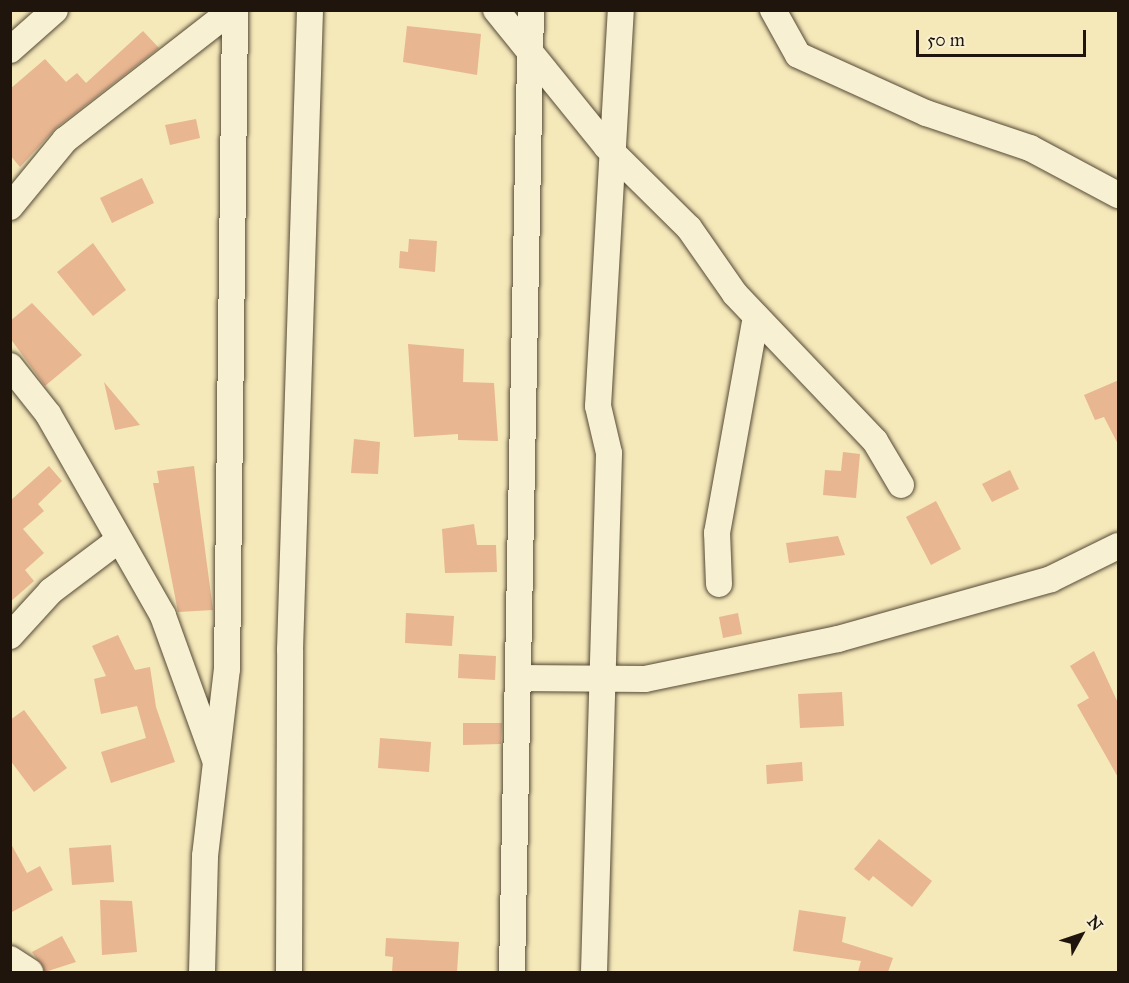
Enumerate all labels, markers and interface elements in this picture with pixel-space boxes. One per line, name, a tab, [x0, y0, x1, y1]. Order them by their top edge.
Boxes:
scale bar	[919, 18, 1088, 56]
text: 50 m	[927, 29, 965, 51]
north arrow	[1051, 905, 1111, 965]
text: N	[1084, 912, 1107, 934]

